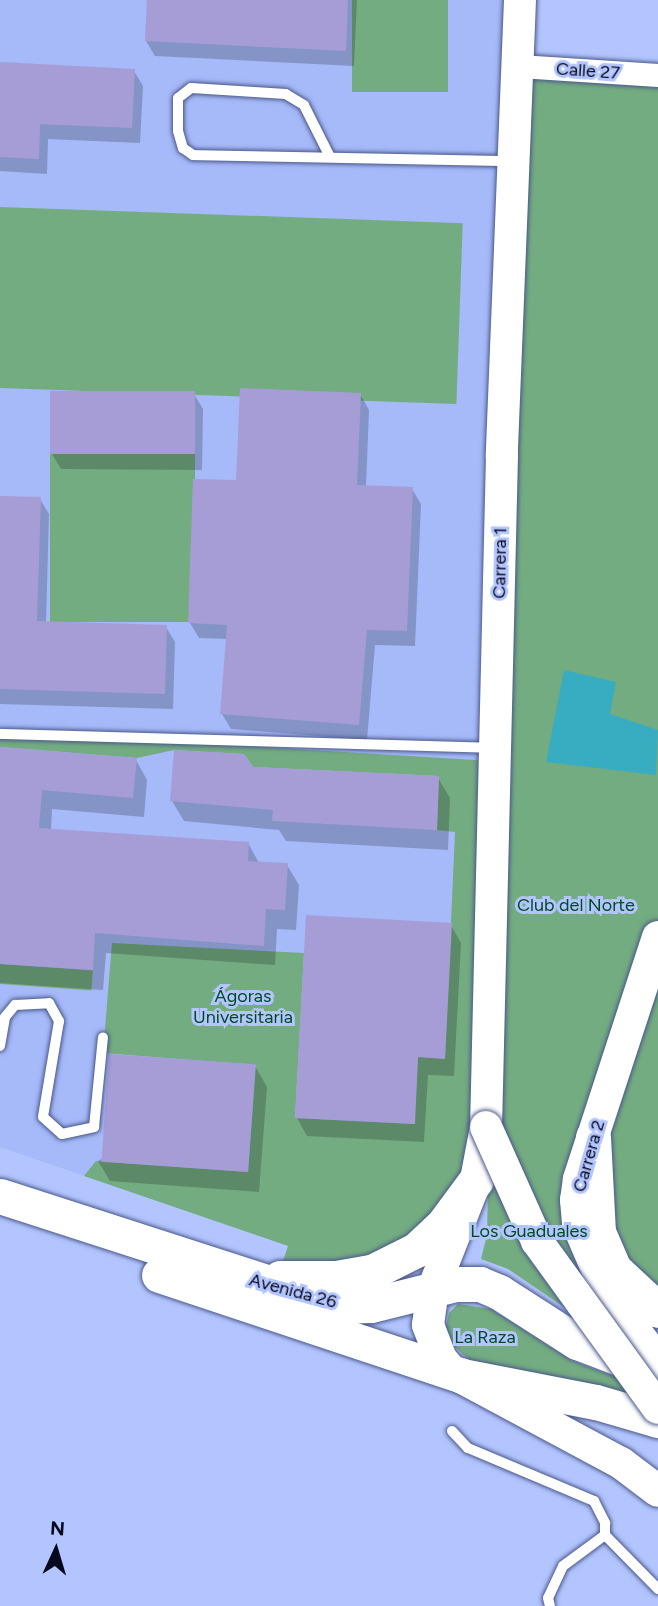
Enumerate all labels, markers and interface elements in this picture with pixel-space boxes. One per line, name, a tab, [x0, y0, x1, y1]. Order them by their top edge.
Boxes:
street label: Calle 27	[555, 58, 621, 84]
street label: Carrera 1	[489, 527, 511, 599]
park label: Club del Norte	[517, 894, 635, 916]
park label: Ágoras Universitaria	[193, 986, 293, 1028]
street label: Carrera 2	[568, 1117, 610, 1195]
park label: Los Guaduales	[470, 1220, 588, 1242]
street label: Avenida 26	[247, 1269, 339, 1313]
park label: La Raza	[454, 1326, 516, 1348]
north arrow	[21, 1515, 91, 1585]
text: N	[49, 1517, 66, 1541]

